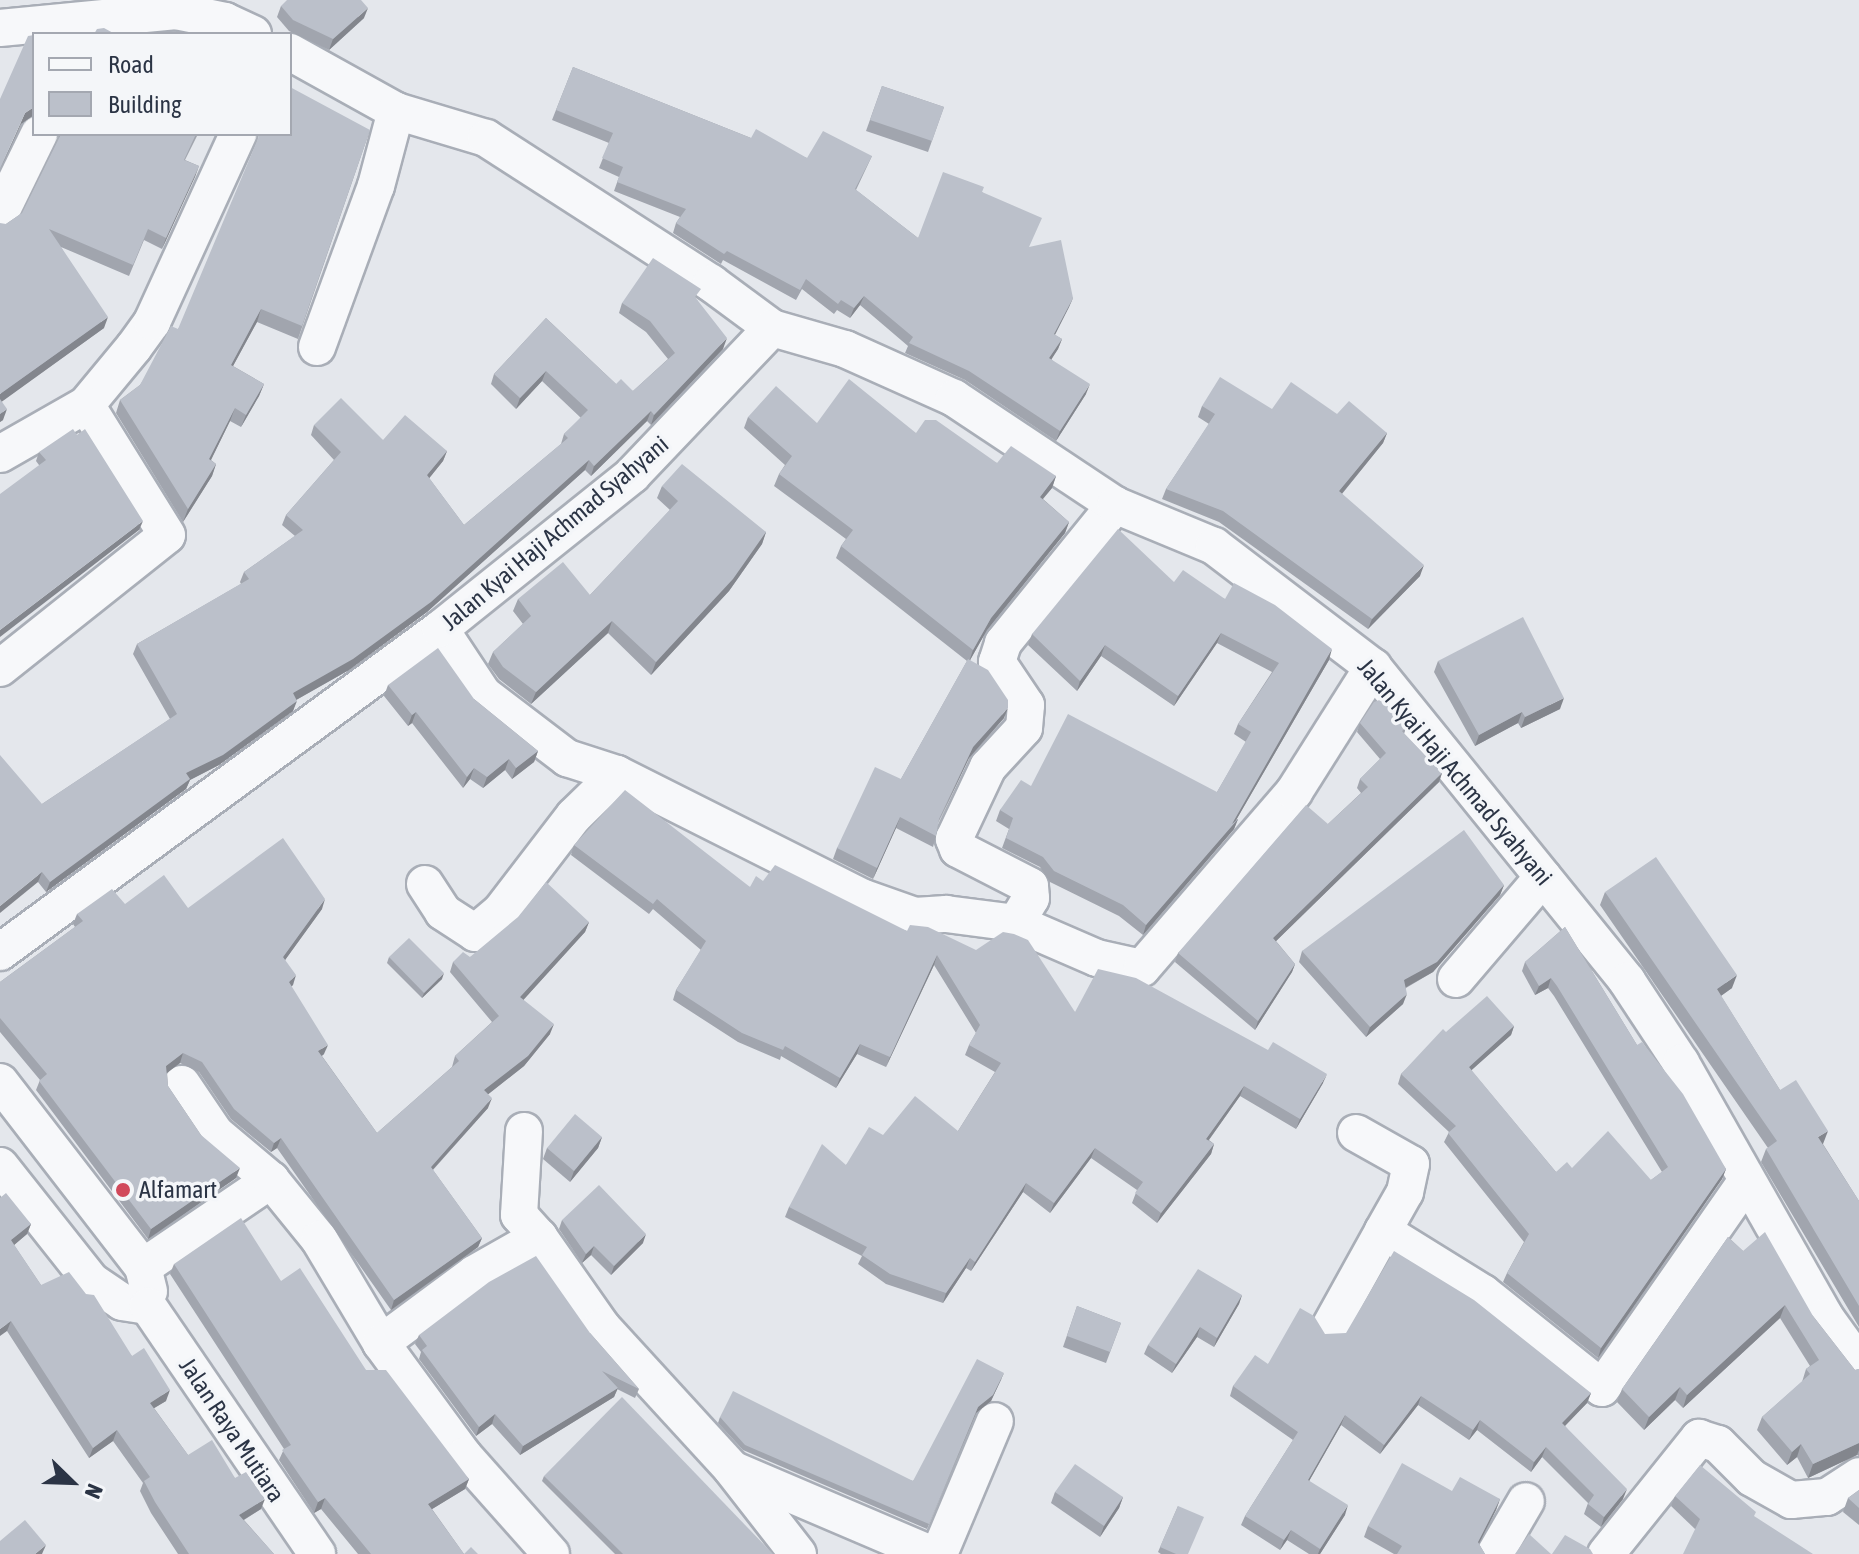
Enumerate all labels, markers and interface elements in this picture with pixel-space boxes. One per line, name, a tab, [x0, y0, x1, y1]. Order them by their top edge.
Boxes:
legend	[32, 32, 292, 136]
text: Road	[108, 51, 154, 78]
text: Building	[108, 91, 181, 118]
street label: Jalan Kyai Haji Achmad Syahyani	[436, 430, 674, 636]
street label: Jalan Kyai Haji Achmad Syahyani	[1352, 653, 1558, 891]
place label: Alfamart	[139, 1176, 217, 1204]
marker: Alfamart	[114, 1181, 132, 1199]
street label: Jalan Raya Mutiara	[173, 1352, 291, 1508]
north arrow	[32, 1442, 112, 1522]
text: N	[80, 1480, 109, 1502]

